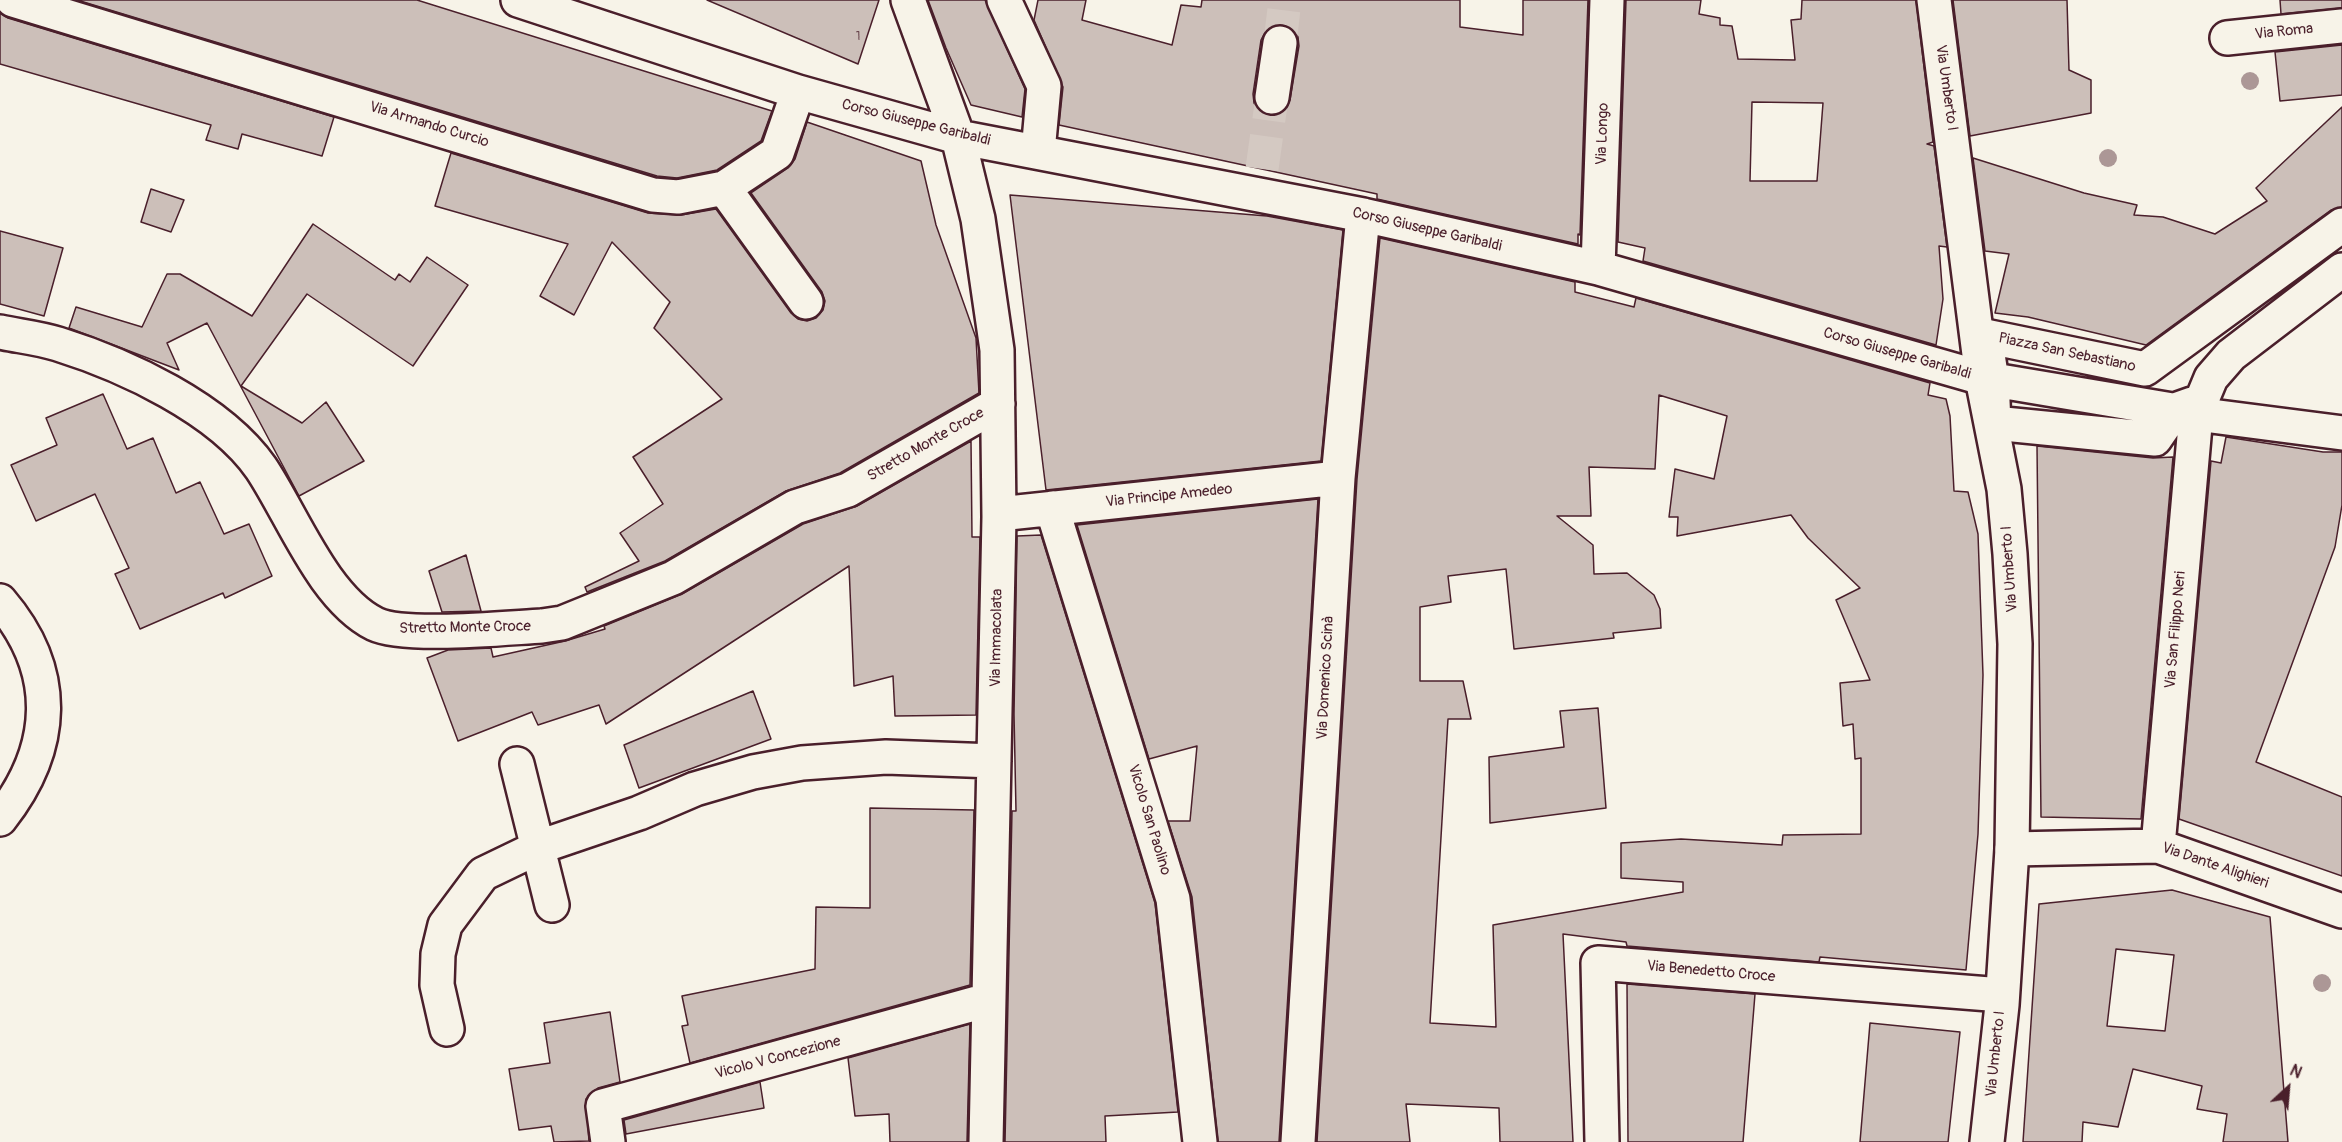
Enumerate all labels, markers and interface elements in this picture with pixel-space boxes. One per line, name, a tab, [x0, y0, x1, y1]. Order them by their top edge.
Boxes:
street label: Via Roma	[2254, 20, 2314, 44]
house number: 1	[856, 30, 860, 44]
street label: Via Umberto I	[1931, 44, 1961, 132]
street label: Corso Giuseppe Garibaldi	[840, 96, 992, 150]
street label: Via Armando Curcio	[367, 98, 491, 152]
street label: Via Longo	[1593, 103, 1613, 165]
street label: Corso Giuseppe Garibaldi	[1351, 204, 1503, 256]
street label: Corso Giuseppe Garibaldi	[1821, 324, 1973, 384]
street label: Piazza San Sebastiano	[1997, 330, 2137, 376]
street label: Stretto Monte Croce	[864, 404, 988, 486]
street label: Via Principe Amedeo	[1105, 480, 1233, 512]
street label: Via Umberto I	[1998, 525, 2022, 613]
street label: Via San Filippo Neri	[2162, 571, 2190, 689]
street label: Via Immacolata	[987, 589, 1007, 687]
street label: Via Domenico Scinà	[1314, 616, 1338, 740]
street label: Stretto Monte Croce	[399, 618, 531, 638]
street label: Vicolo San Paolino	[1124, 762, 1174, 878]
street label: Via Dante Alighieri	[2159, 839, 2271, 893]
street label: Via Benedetto Croce	[1646, 957, 1776, 987]
street label: Via Umberto I	[1983, 1010, 2009, 1098]
street label: Vicolo V Concezione	[713, 1033, 843, 1083]
north arrow	[2258, 1058, 2318, 1118]
text: N	[2287, 1060, 2305, 1083]

